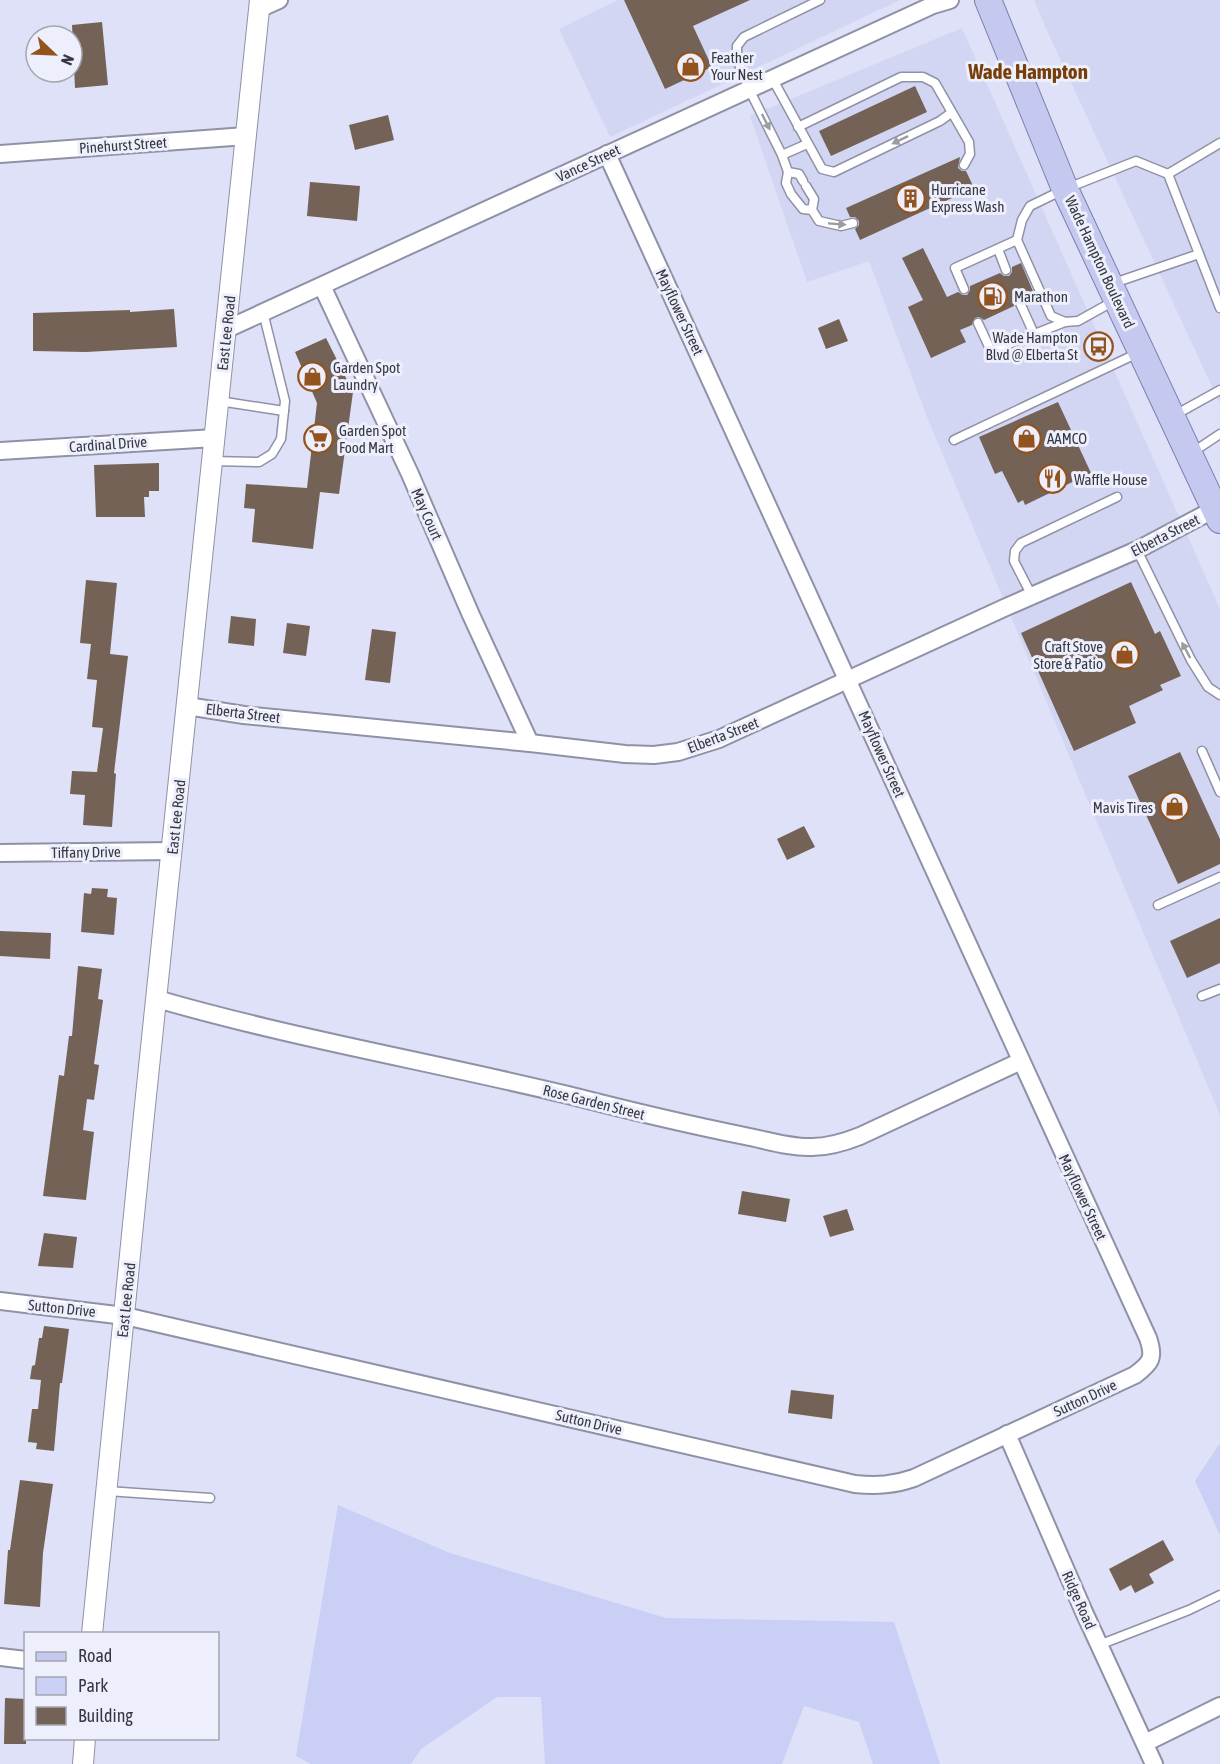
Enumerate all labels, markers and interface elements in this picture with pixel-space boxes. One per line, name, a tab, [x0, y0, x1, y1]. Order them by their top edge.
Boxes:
north arrow	[24, 24, 84, 84]
place label: Feather Your Nest	[711, 49, 763, 83]
shop icon: Feather Your Nest	[674, 50, 706, 82]
text: N	[58, 52, 78, 68]
district label: Wade Hampton	[967, 59, 1088, 83]
one-way arrow	[760, 113, 770, 131]
street label: Pinehurst Street	[78, 133, 168, 157]
one-way arrow	[891, 136, 908, 145]
street label: Vance Street	[553, 141, 623, 185]
place label: Hurricane Express Wash	[931, 181, 1004, 215]
building icon: Hurricane Express Wash	[894, 182, 926, 214]
street label: Wade Hampton Boulevard	[1062, 193, 1138, 331]
one-way arrow	[828, 219, 847, 228]
street label: Mayflower Street	[653, 266, 707, 358]
fuel station icon: Marathon	[977, 280, 1009, 312]
place label: Marathon	[1014, 288, 1068, 305]
street label: East Lee Road	[214, 295, 238, 371]
place label: Wade Hampton Blvd @ Elberta St	[986, 329, 1078, 363]
bus stop icon: Wade Hampton Blvd @ Elberta St	[1083, 330, 1115, 362]
place label: Garden Spot Laundry	[333, 359, 400, 393]
shop icon: Garden Spot Laundry	[296, 360, 328, 392]
place label: Garden Spot Food Mart	[339, 422, 406, 456]
shop icon: AAMCO	[1010, 422, 1042, 454]
supermarket icon: Garden Spot Food Mart	[302, 423, 334, 455]
place label: AAMCO	[1047, 430, 1087, 447]
street label: Cardinal Drive	[68, 433, 148, 455]
restaurant icon: Waffle House	[1037, 463, 1069, 495]
place label: Waffle House	[1074, 471, 1148, 488]
street label: May Court	[408, 485, 446, 543]
street label: Elberta Street	[1128, 510, 1202, 560]
place label: Craft Stove Store & Patio	[1033, 638, 1103, 672]
shop icon: Craft Stove Store & Patio	[1108, 639, 1140, 671]
one-way arrow	[1181, 641, 1191, 658]
street label: Elberta Street	[205, 700, 281, 726]
street label: Mayflower Street	[855, 708, 909, 800]
street label: Elberta Street	[685, 714, 761, 756]
street label: East Lee Road	[164, 779, 188, 855]
shop icon: Mavis Tires	[1158, 791, 1190, 823]
place label: Mavis Tires	[1093, 799, 1153, 816]
street label: Tiffany Drive	[51, 843, 121, 861]
street label: Rose Garden Street	[541, 1081, 647, 1123]
street label: Mayflower Street	[1056, 1151, 1110, 1243]
street label: East Lee Road	[114, 1262, 138, 1338]
street label: Sutton Drive	[28, 1296, 97, 1320]
street label: Sutton Drive	[1051, 1376, 1119, 1420]
street label: Sutton Drive	[554, 1406, 624, 1438]
street label: Ridge Road	[1059, 1568, 1099, 1632]
legend	[24, 1632, 219, 1740]
text: Road	[78, 1645, 112, 1666]
text: Park	[78, 1675, 108, 1696]
text: Building	[78, 1705, 133, 1726]

